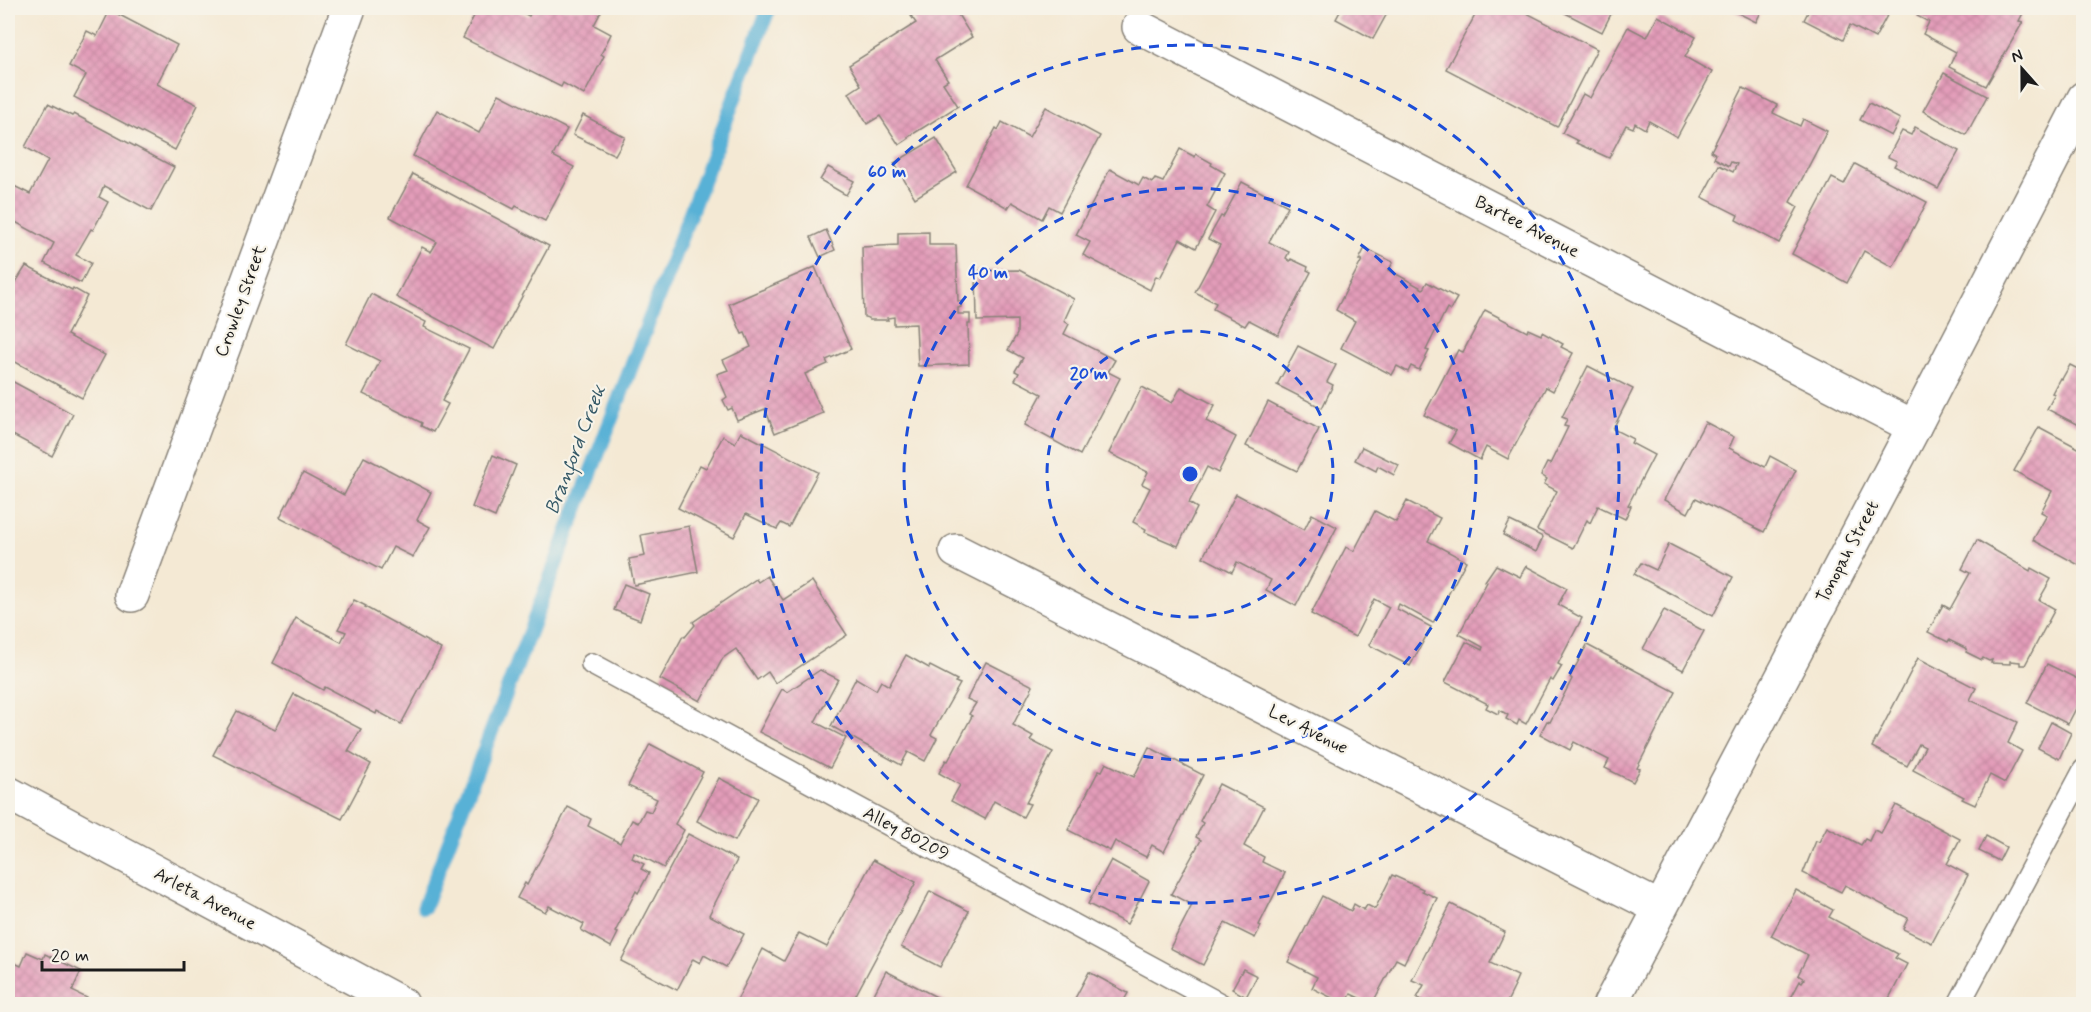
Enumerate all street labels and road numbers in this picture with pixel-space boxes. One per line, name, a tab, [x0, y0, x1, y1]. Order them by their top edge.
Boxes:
street label: Bartee Avenue	[1471, 190, 1584, 264]
street label: Crowley Street	[210, 241, 273, 360]
street label: Tonopah Street	[1811, 496, 1885, 607]
street label: Lev Avenue	[1264, 700, 1352, 760]
street label: Alley 80209	[859, 801, 953, 867]
street label: Arleta Avenue	[150, 862, 260, 936]

